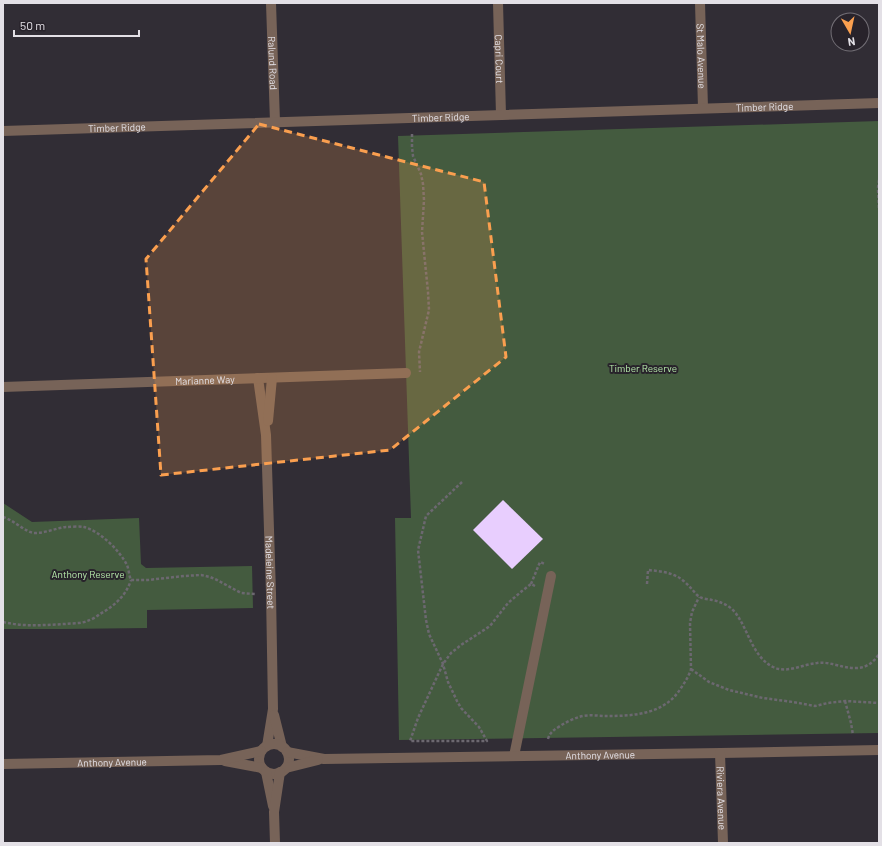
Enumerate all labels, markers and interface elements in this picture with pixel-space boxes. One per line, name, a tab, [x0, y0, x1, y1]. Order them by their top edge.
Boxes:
scale bar	[14, 12, 139, 38]
north arrow	[830, 12, 870, 52]
text: 50 m	[20, 18, 45, 32]
street label: St Malo Avenue	[695, 23, 708, 89]
street label: Capri Court	[493, 34, 506, 84]
text: N	[847, 35, 856, 49]
street label: Ralund Road	[266, 36, 280, 90]
street label: Timber Ridge	[736, 100, 794, 114]
street label: Timber Ridge	[412, 110, 470, 124]
street label: Timber Ridge	[88, 120, 146, 134]
park label: Timber Reserve	[609, 362, 677, 374]
street label: Marianne Way	[175, 373, 235, 387]
street label: Madeleine Street	[263, 536, 277, 609]
park label: Anthony Reserve	[51, 568, 125, 580]
street label: Anthony Avenue	[565, 748, 635, 761]
street label: Anthony Avenue	[77, 755, 147, 769]
street label: Riviera Avenue	[714, 766, 729, 830]

